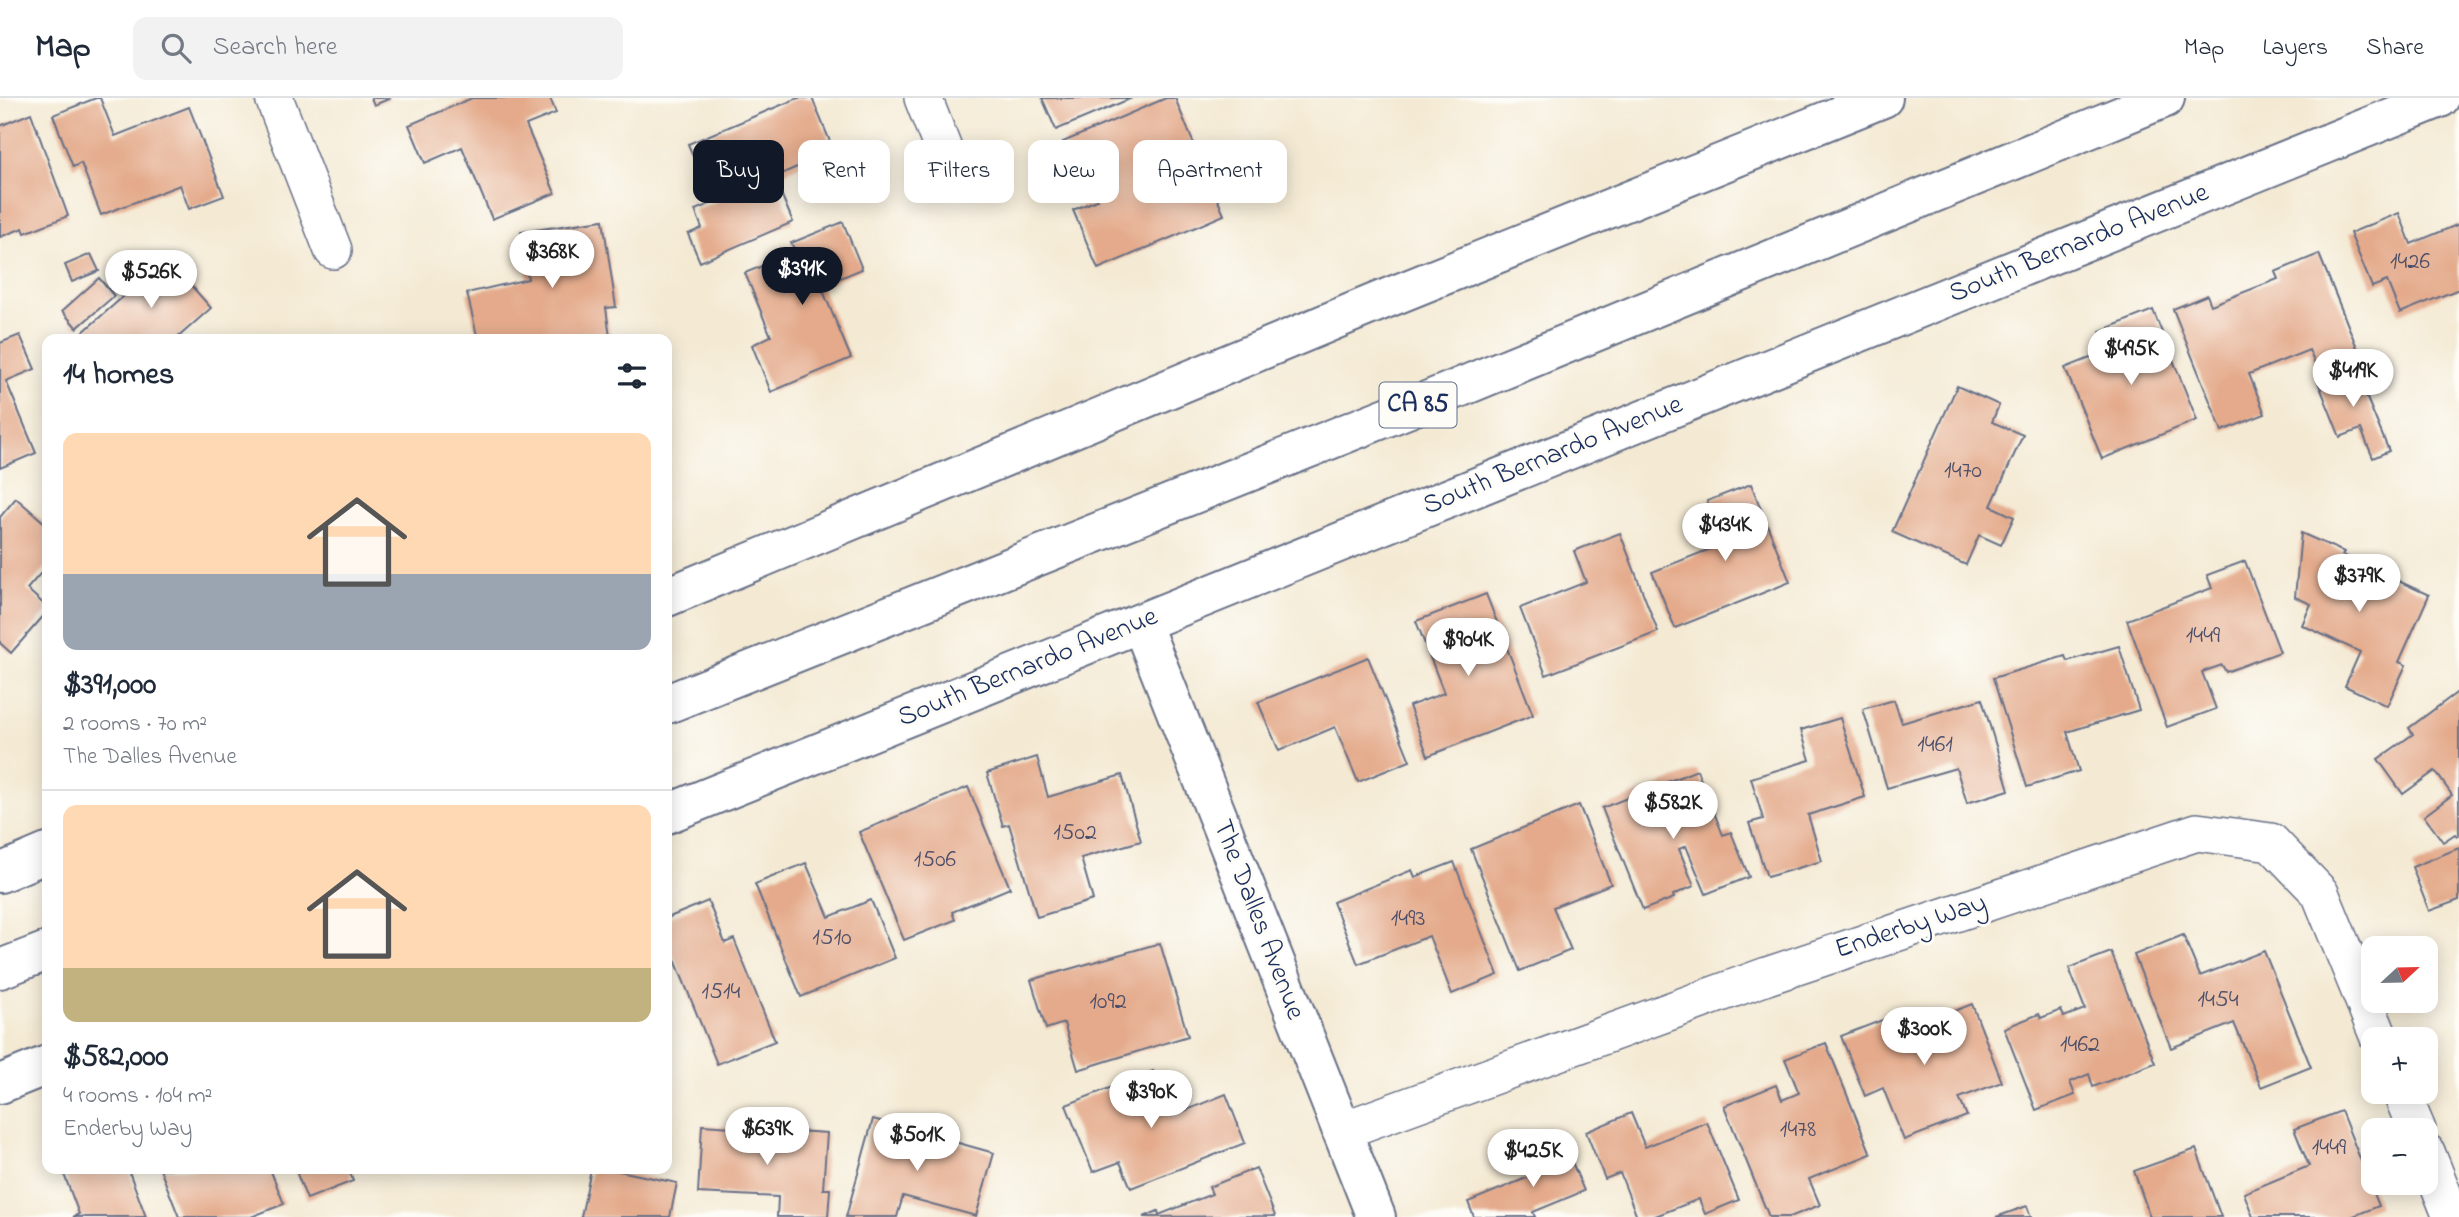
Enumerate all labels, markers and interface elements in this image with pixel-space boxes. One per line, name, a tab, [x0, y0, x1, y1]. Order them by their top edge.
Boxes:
search box	[133, 17, 623, 80]
text: Map	[35, 24, 91, 72]
icon: search	[157, 29, 195, 67]
text: Search here	[213, 29, 337, 67]
text: Map	[2184, 31, 2224, 66]
text: Layers	[2262, 31, 2328, 66]
text: Share	[2366, 31, 2424, 66]
chip: Buy	[693, 140, 784, 203]
chip: Rent	[798, 140, 890, 203]
chip: Filters	[904, 140, 1014, 203]
chip: New	[1028, 140, 1119, 203]
chip: Apartment	[1133, 140, 1287, 203]
street label: South Bernardo Avenue	[1943, 173, 2215, 315]
pin: $368K	[503, 230, 601, 290]
text: $368K	[525, 236, 579, 269]
house number: 1426	[2390, 245, 2430, 280]
pin: $391K	[753, 248, 851, 307]
pin: $526K	[102, 250, 200, 310]
text: $391K	[778, 253, 826, 286]
text: $526K	[121, 256, 181, 289]
pin: $495K	[2082, 328, 2180, 387]
text: $495K	[2104, 333, 2158, 366]
pin: $419K	[2304, 350, 2402, 409]
text: 14 homes	[63, 354, 174, 398]
text: $419K	[2329, 355, 2377, 388]
icon: filters	[613, 357, 651, 395]
road number: CA 85	[1380, 382, 1456, 428]
street label: South Bernardo Avenue	[1417, 385, 1689, 527]
house number: 1470	[1944, 454, 1982, 489]
icon: home	[294, 479, 420, 605]
pin: $434K	[1676, 504, 1774, 563]
text: $434K	[1698, 509, 1752, 542]
pin: $379K	[2310, 554, 2408, 614]
text: $379K	[2334, 560, 2384, 593]
street label: South Bernardo Avenue	[892, 597, 1164, 739]
pin: $904K	[1419, 618, 1517, 678]
house number: 1449	[2186, 619, 2221, 654]
text: $904K	[1442, 624, 1494, 657]
text: $391,000	[63, 664, 156, 708]
text: 2 rooms · 70 m²	[63, 708, 207, 741]
house number: 1461	[1917, 728, 1953, 763]
text: The Dalles Avenue	[63, 741, 237, 774]
pin: $582K	[1624, 782, 1722, 841]
text: $582K	[1644, 787, 1702, 820]
street label: The Dalles Avenue	[1201, 814, 1315, 1026]
house number: 1502	[1053, 816, 1097, 851]
house number: 1506	[914, 843, 957, 878]
icon: home	[294, 851, 420, 977]
street label: Enderby Way	[1830, 883, 1992, 971]
house number: 1493	[1391, 902, 1425, 937]
house number: 1510	[812, 921, 852, 956]
north arrow	[2361, 936, 2438, 1013]
map controls	[2361, 936, 2438, 1195]
house number: 1514	[702, 975, 741, 1010]
house number: 1454	[2197, 983, 2239, 1018]
house number: 1092	[1089, 985, 1127, 1020]
pin: $300K	[1875, 1007, 1973, 1067]
text: $300K	[1897, 1013, 1951, 1046]
button: +	[2361, 1027, 2438, 1104]
house number: 1462	[2060, 1028, 2100, 1063]
text: $582,000	[63, 1036, 169, 1080]
pin: $390K	[1102, 1070, 1200, 1130]
text: $390K	[1125, 1076, 1177, 1109]
text: 4 rooms · 104 m²	[63, 1080, 212, 1113]
pin: $639K	[718, 1108, 816, 1167]
text: Enderby Way	[63, 1113, 192, 1146]
text: $639K	[741, 1113, 793, 1146]
house number: 1478	[1780, 1113, 1816, 1148]
pin: $501K	[868, 1114, 966, 1173]
button: −	[2361, 1118, 2438, 1195]
text: $501K	[889, 1119, 945, 1152]
pin: $425K	[1484, 1130, 1582, 1189]
house number: 1449	[2312, 1131, 2347, 1166]
text: $425K	[1503, 1135, 1563, 1168]

